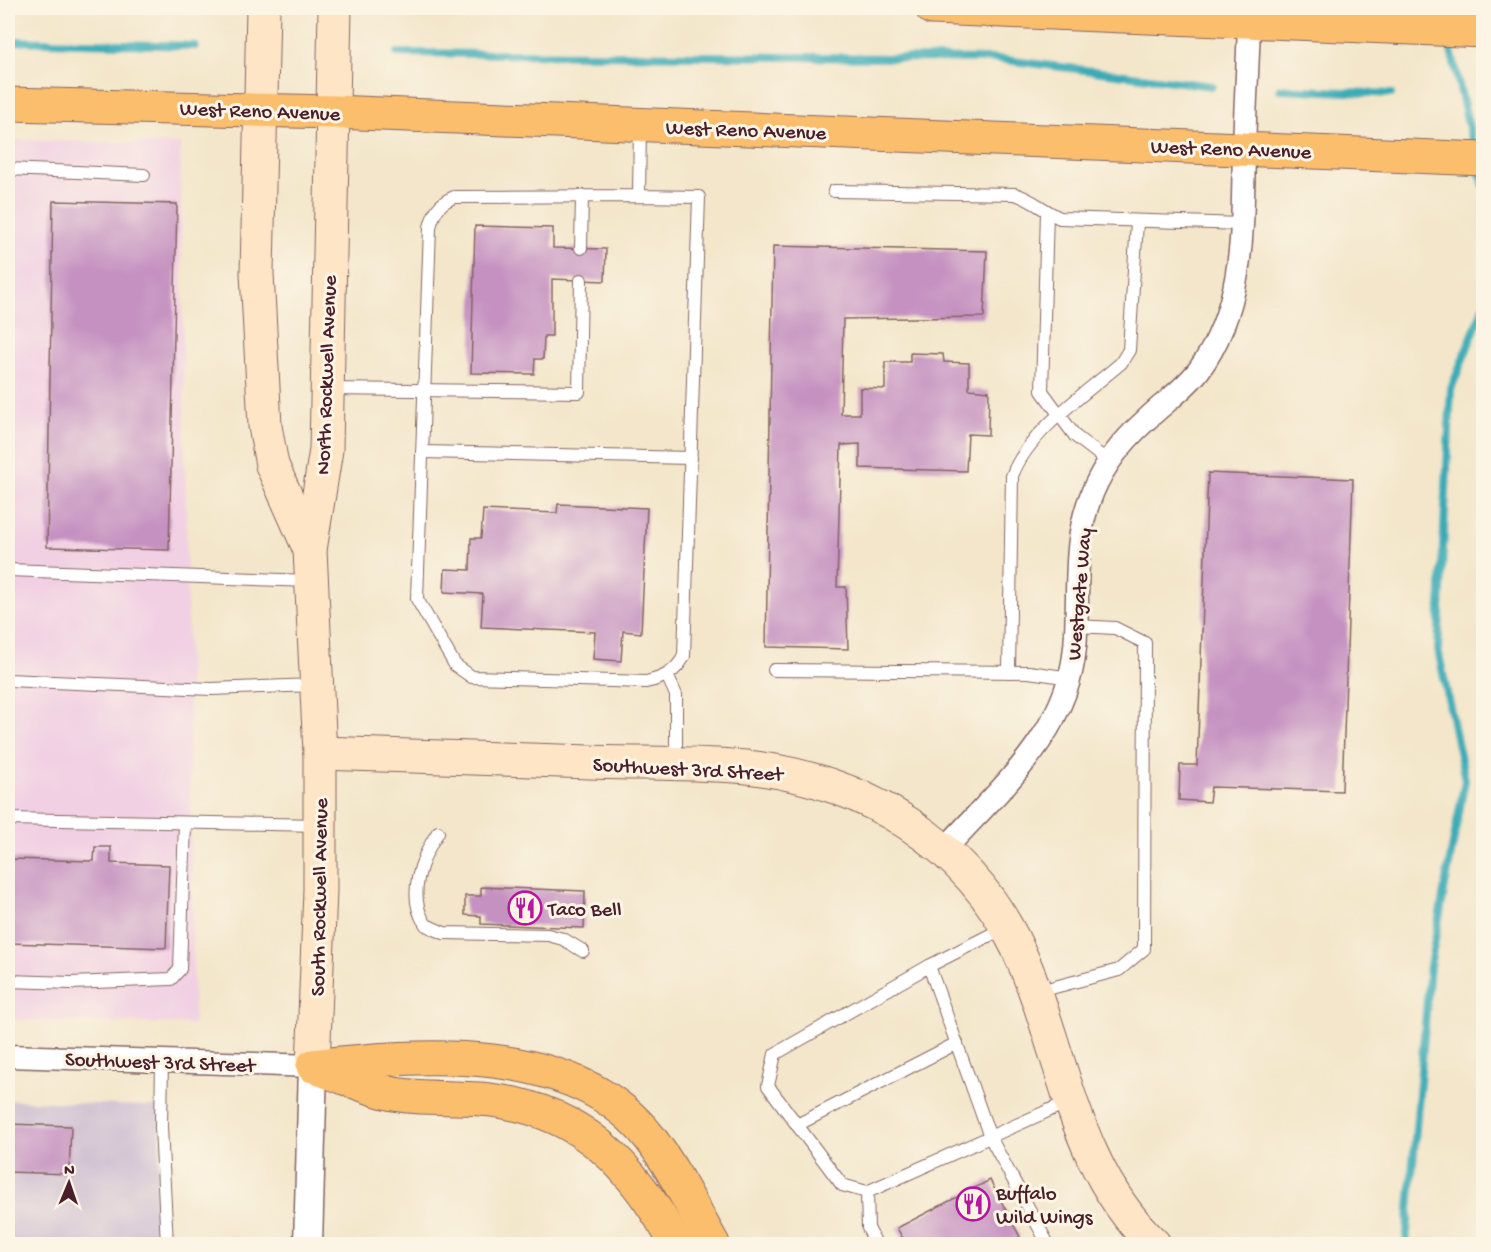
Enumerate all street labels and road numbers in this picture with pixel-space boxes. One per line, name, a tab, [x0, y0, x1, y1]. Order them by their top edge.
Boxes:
street label: West Reno Avenue	[179, 98, 342, 129]
street label: West Reno Avenue	[665, 117, 828, 148]
street label: West Reno Avenue	[1150, 136, 1313, 167]
street label: North Rockwell Avenue	[313, 274, 345, 475]
street label: Westgate Way	[1063, 527, 1100, 662]
street label: Southwest 3rd Street	[592, 754, 786, 789]
street label: South Rockwell Avenue	[307, 797, 336, 996]
street label: Southwest 3rd Street	[64, 1049, 258, 1080]

